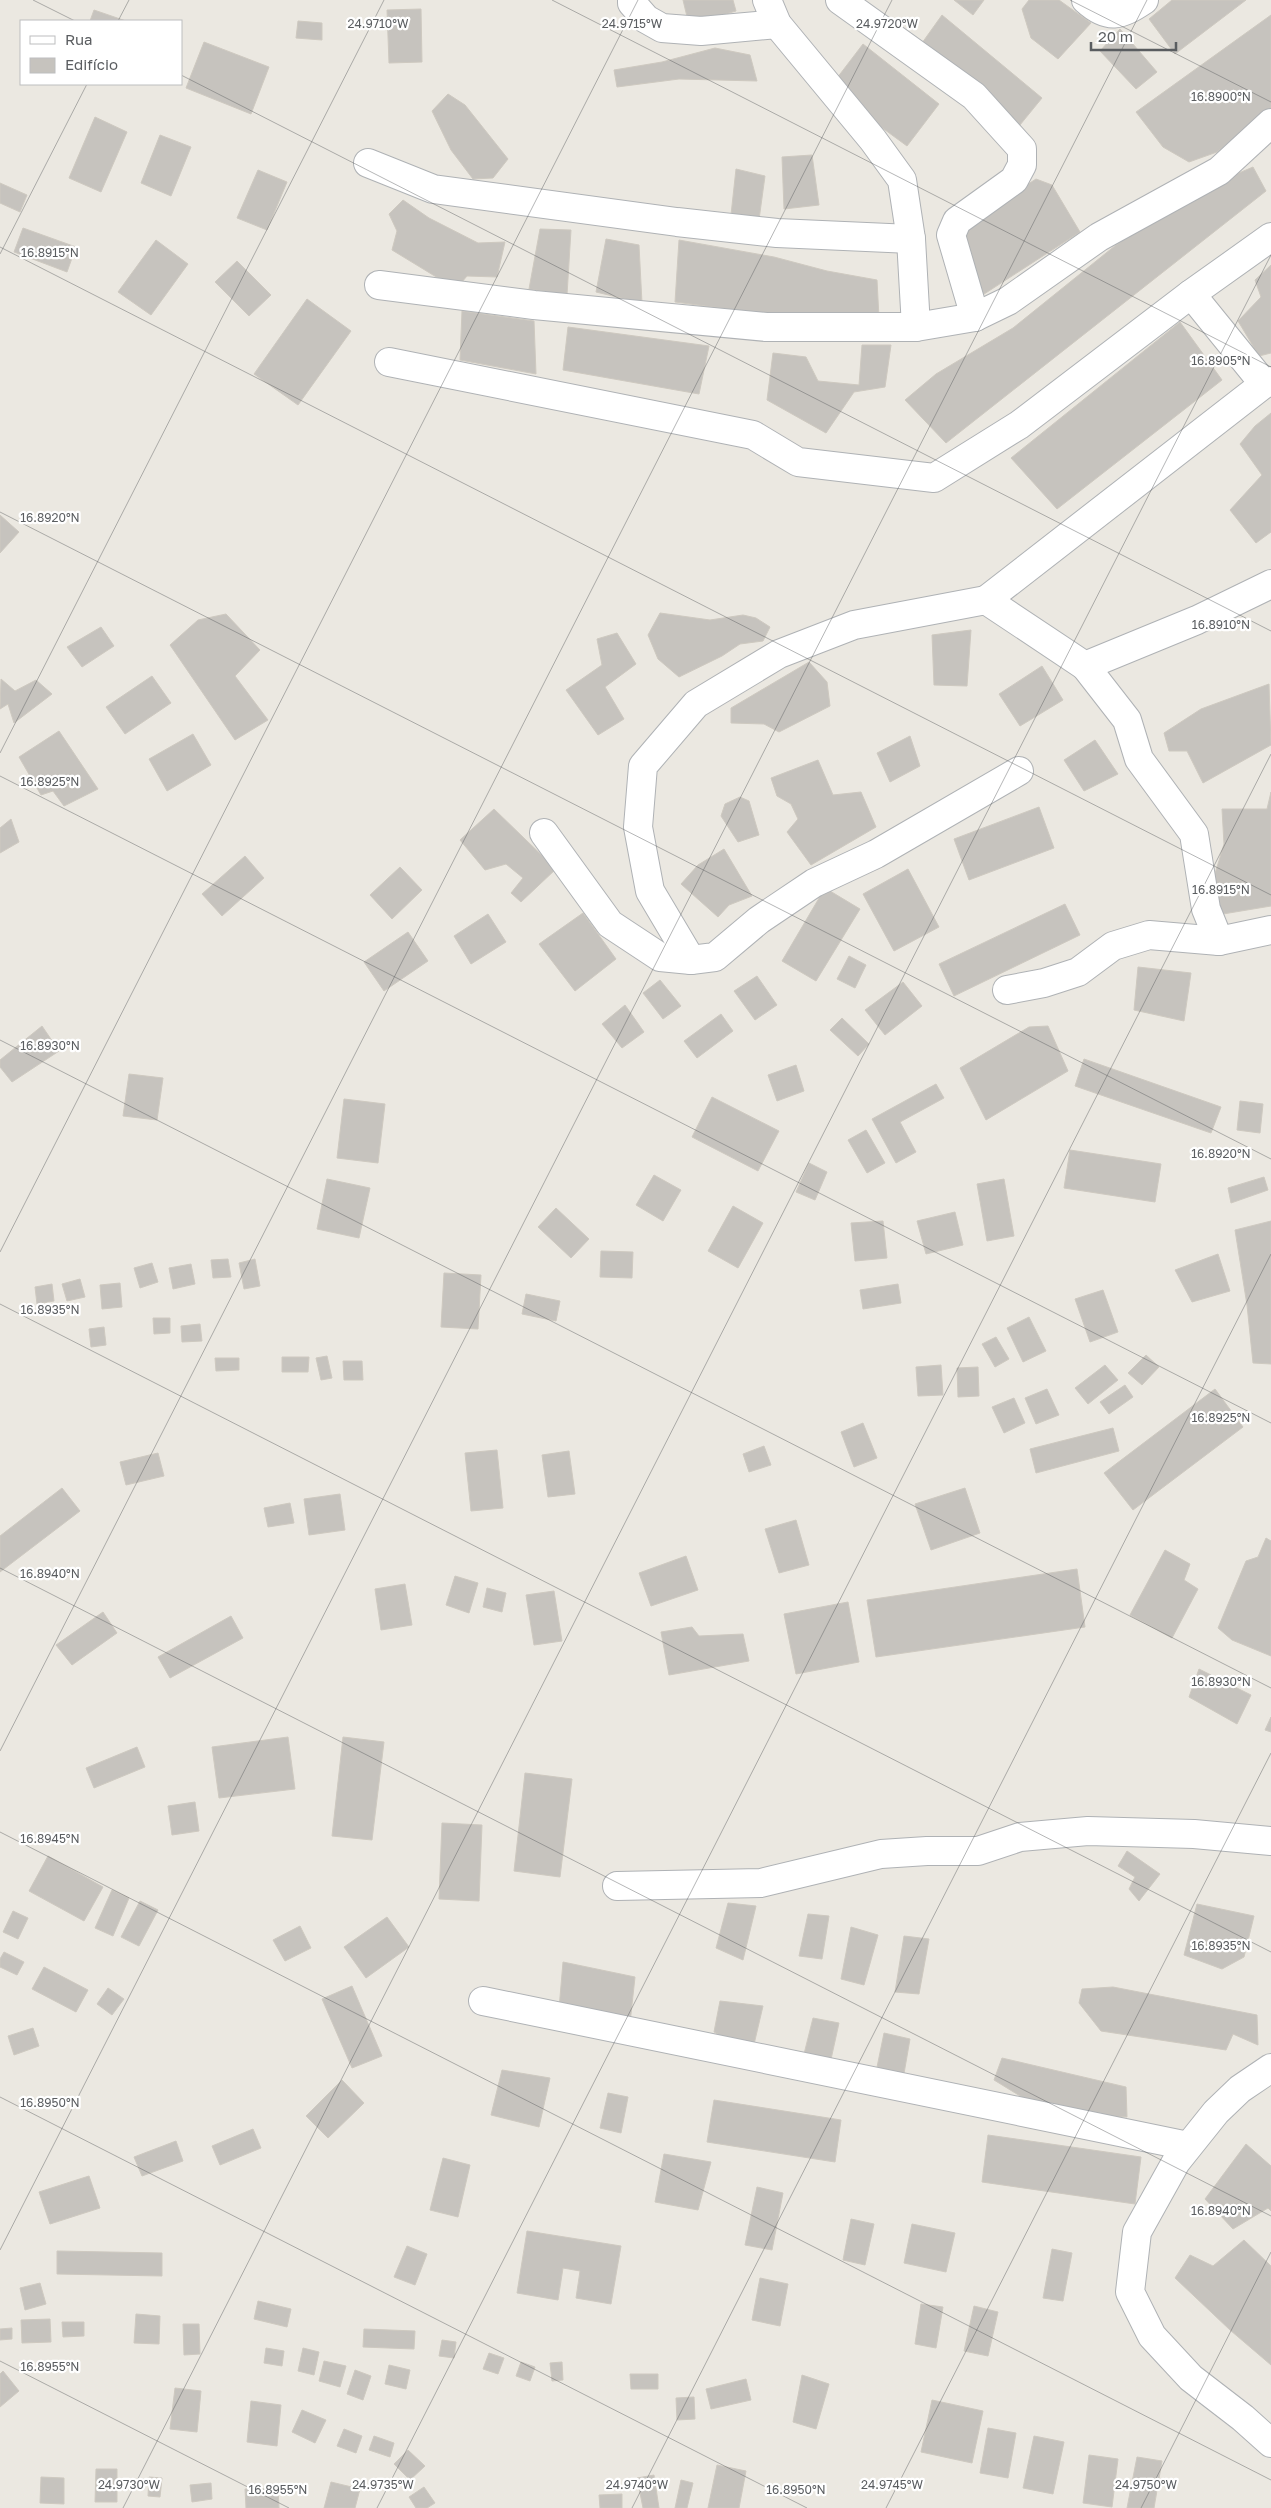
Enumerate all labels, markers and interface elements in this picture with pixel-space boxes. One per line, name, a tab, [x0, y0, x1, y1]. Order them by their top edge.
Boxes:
text: 24.9710°W	[348, 16, 409, 31]
text: 24.9715°W	[602, 16, 663, 31]
text: 24.9720°W	[856, 16, 919, 31]
legend	[20, 20, 182, 85]
scale bar	[1091, 20, 1176, 52]
text: 20 m	[1098, 27, 1133, 45]
text: Rua	[65, 30, 92, 48]
text: Edifício	[65, 55, 118, 73]
text: 16.8900°N	[1191, 89, 1251, 104]
text: 16.8915°N	[21, 245, 79, 260]
text: 16.8905°N	[1191, 353, 1251, 368]
text: 16.8920°N	[20, 510, 80, 525]
text: 16.8910°N	[1192, 617, 1250, 632]
text: 16.8925°N	[21, 774, 79, 789]
text: 16.8915°N	[1192, 882, 1250, 897]
text: 16.8930°N	[20, 1038, 80, 1053]
text: 16.8920°N	[1191, 1146, 1251, 1161]
text: 16.8935°N	[20, 1302, 80, 1317]
text: 16.8925°N	[1192, 1410, 1250, 1425]
text: 16.8940°N	[20, 1566, 80, 1581]
text: 16.8930°N	[1191, 1674, 1251, 1689]
text: 16.8945°N	[20, 1831, 80, 1846]
text: 16.8935°N	[1191, 1938, 1251, 1953]
text: 16.8950°N	[20, 2095, 80, 2110]
text: 16.8940°N	[1191, 2203, 1251, 2218]
text: 16.8955°N	[21, 2359, 79, 2374]
text: 24.9730°W	[98, 2477, 161, 2492]
text: 24.9735°W	[352, 2477, 414, 2492]
text: 24.9740°W	[606, 2477, 669, 2492]
text: 24.9745°W	[861, 2477, 923, 2492]
text: 24.9750°W	[1115, 2477, 1178, 2492]
text: 16.8955°N	[249, 2482, 307, 2497]
text: 16.8950°N	[766, 2482, 826, 2497]

